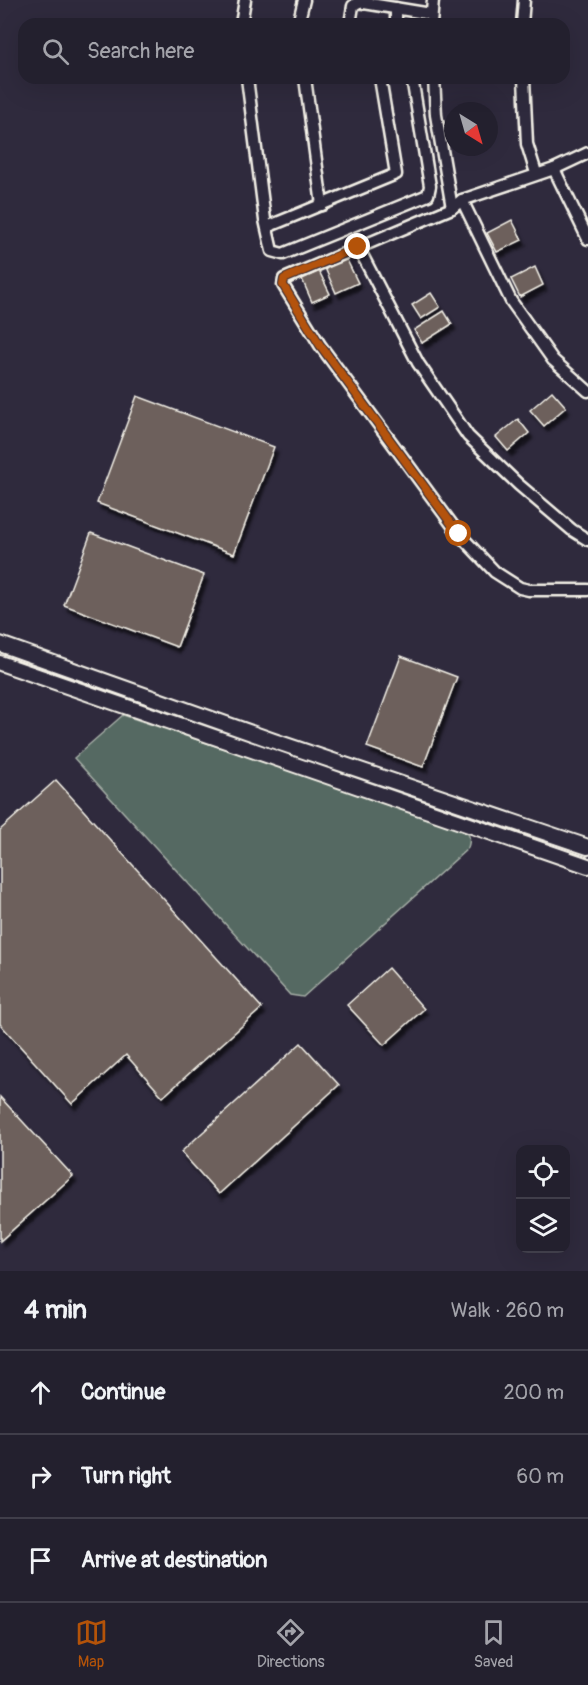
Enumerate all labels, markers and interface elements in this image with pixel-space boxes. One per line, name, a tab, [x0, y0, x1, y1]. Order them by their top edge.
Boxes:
search box	[18, 18, 570, 84]
icon: search	[39, 35, 72, 68]
text: Search here	[87, 37, 194, 65]
north arrow	[444, 102, 498, 156]
route end	[344, 233, 370, 259]
route start	[445, 520, 471, 546]
map controls	[516, 1145, 570, 1253]
button: locate	[516, 1145, 570, 1199]
button: layers	[516, 1199, 570, 1253]
text: 4 min	[24, 1294, 87, 1326]
text: Walk · 260 m	[451, 1298, 564, 1323]
icon: ahead	[24, 1376, 57, 1409]
text: Continue	[81, 1378, 165, 1406]
text: 200 m	[503, 1380, 564, 1405]
icon: right	[24, 1460, 57, 1493]
text: Turn right	[81, 1462, 171, 1490]
text: 60 m	[517, 1464, 564, 1489]
icon: arrive	[24, 1544, 57, 1577]
text: Arrive at destination	[81, 1546, 267, 1574]
tab: Map	[75, 1616, 108, 1672]
tab: Directions	[257, 1616, 325, 1672]
tab: Saved	[474, 1616, 513, 1672]

